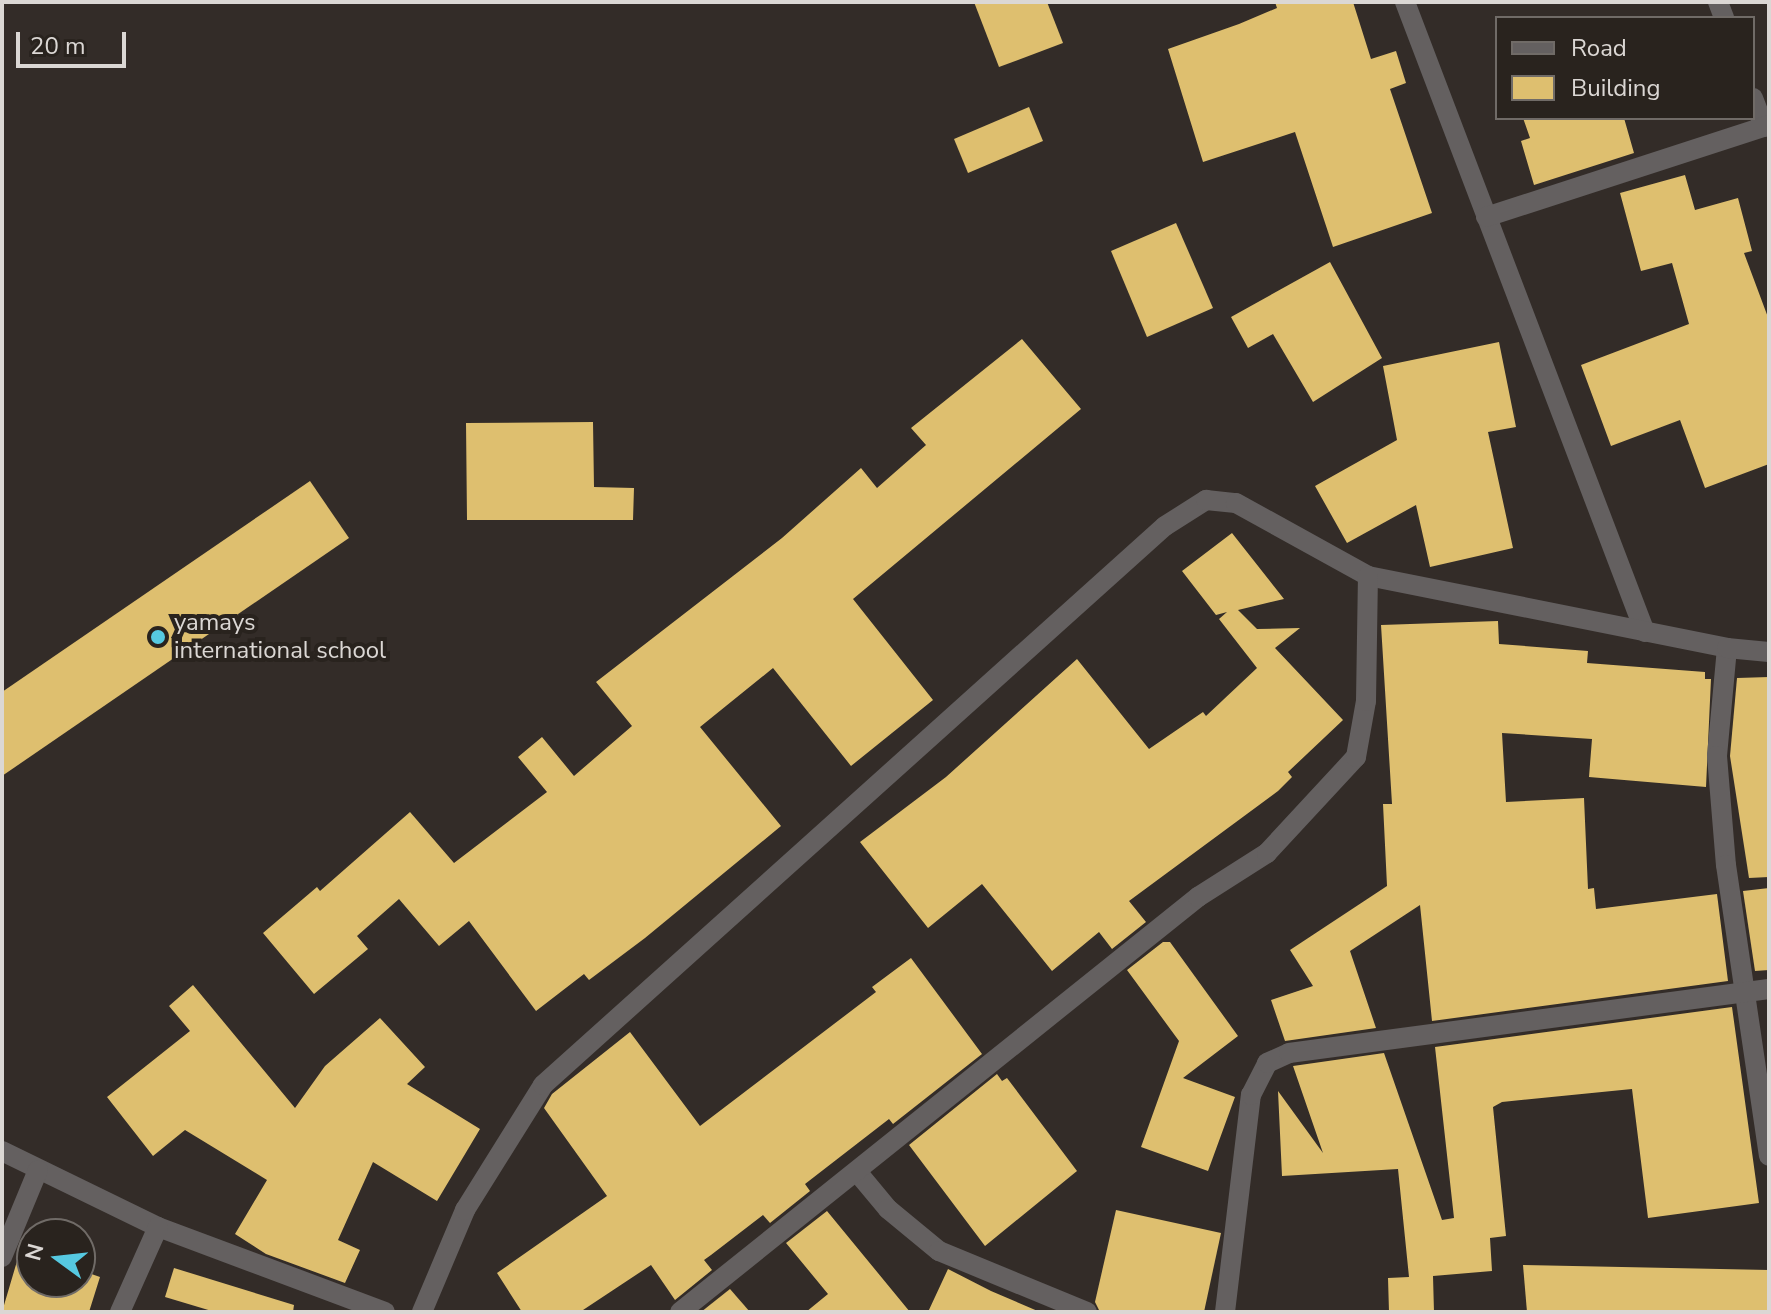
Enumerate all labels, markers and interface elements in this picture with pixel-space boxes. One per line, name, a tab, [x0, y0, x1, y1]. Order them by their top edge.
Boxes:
scale bar	[20, 16, 130, 66]
legend	[1495, 16, 1755, 120]
text: 20 m	[30, 30, 86, 62]
text: Road	[1571, 32, 1627, 64]
text: Building	[1571, 72, 1661, 104]
place label: yamays international school	[174, 609, 386, 665]
marker: yamays international school	[149, 628, 167, 646]
north arrow	[16, 1218, 96, 1298]
text: N	[18, 1240, 51, 1264]

